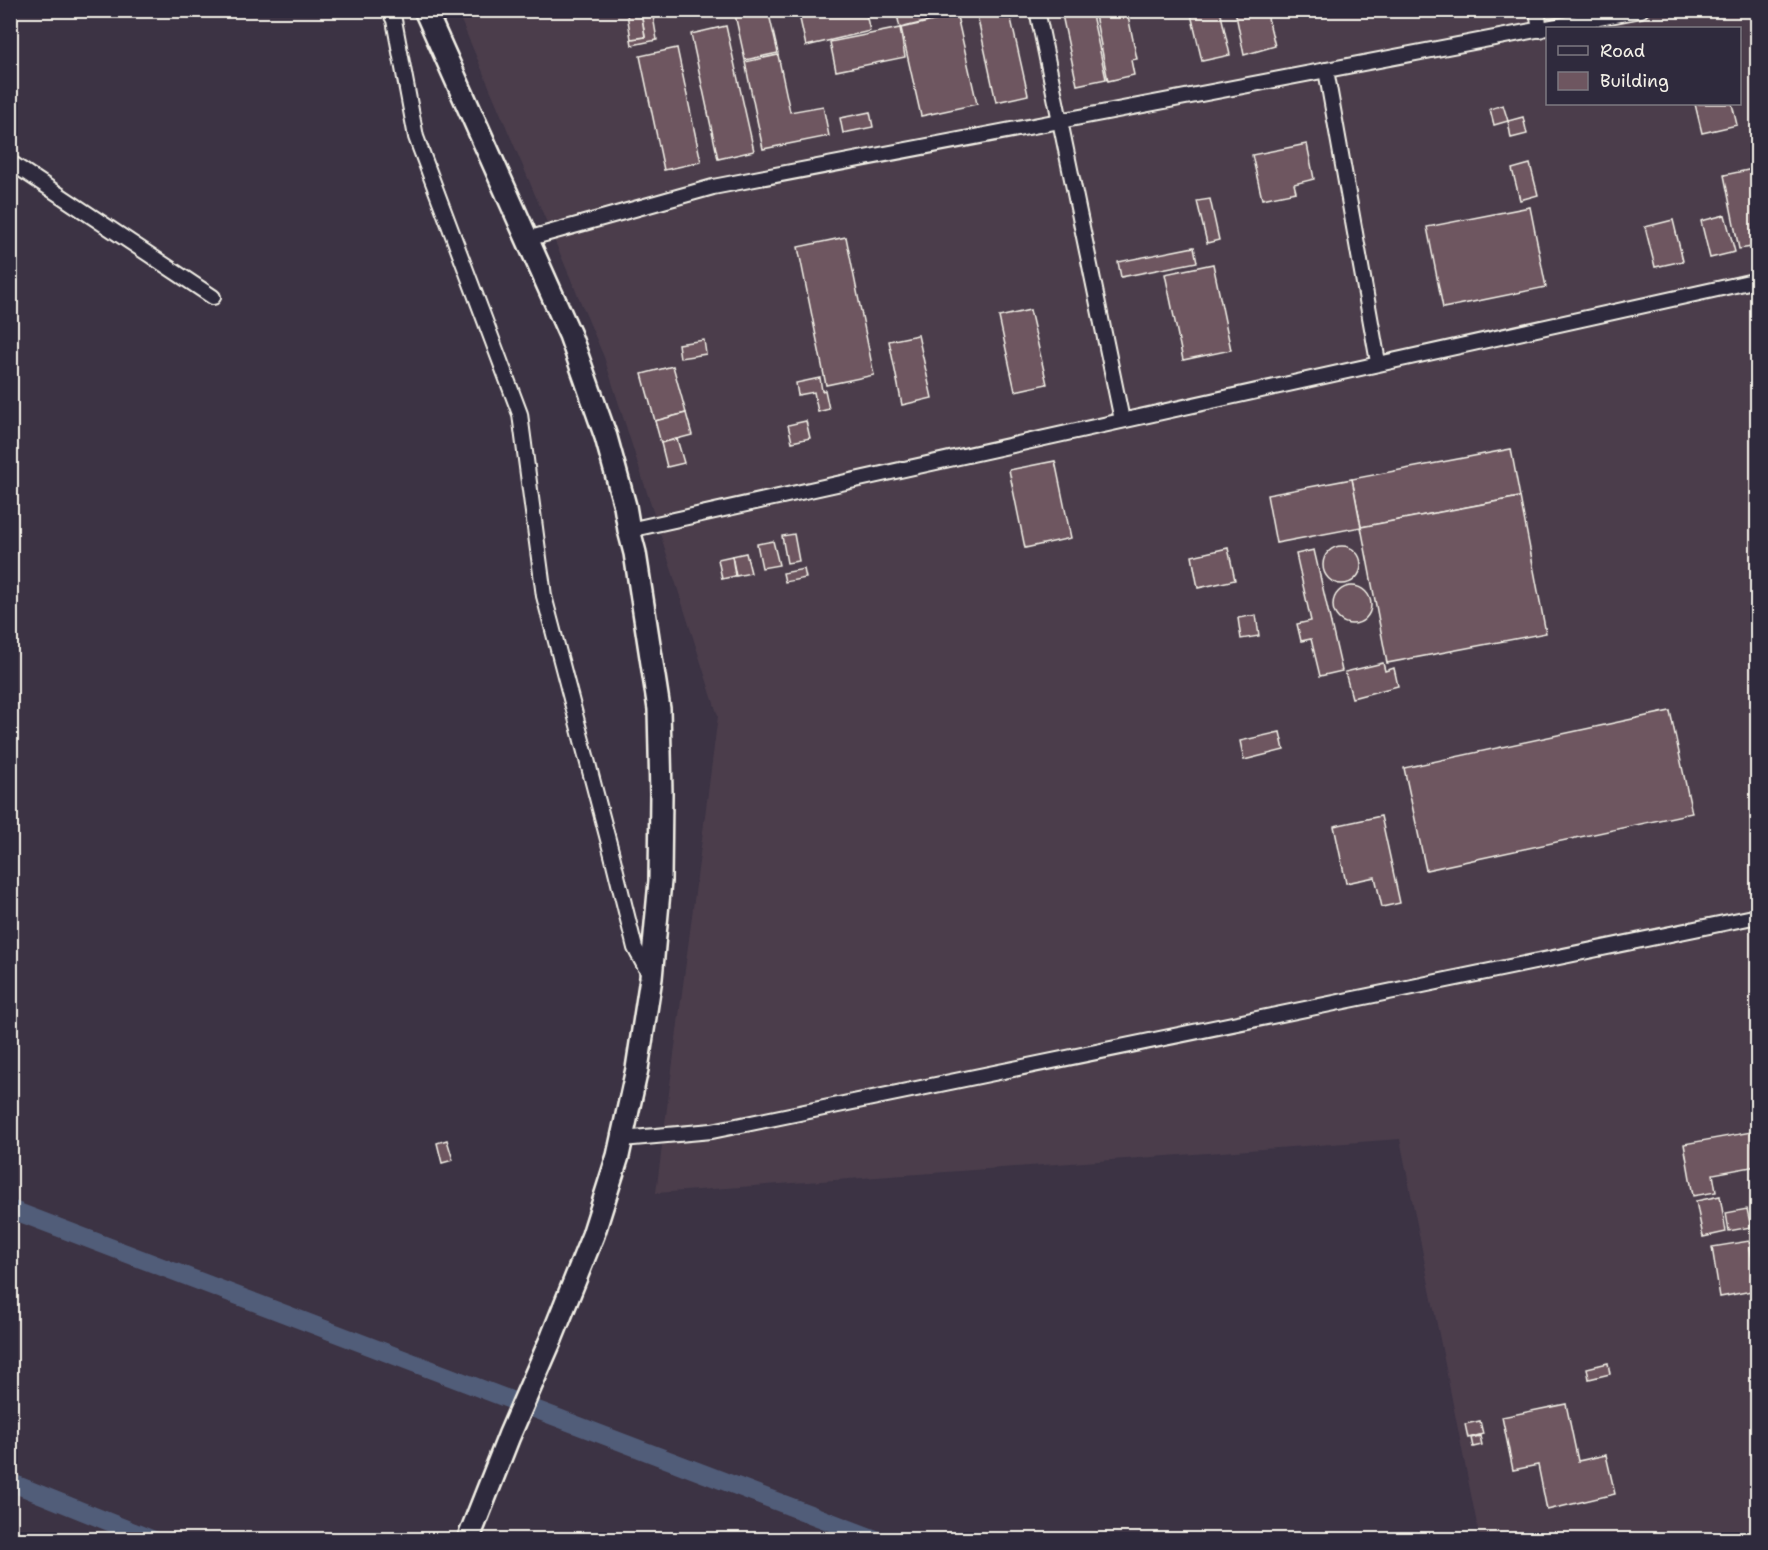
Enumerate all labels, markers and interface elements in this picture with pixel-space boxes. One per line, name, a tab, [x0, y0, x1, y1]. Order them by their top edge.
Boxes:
legend	[1546, 27, 1741, 105]
text: Road	[1600, 39, 1645, 63]
text: Building	[1600, 69, 1669, 93]

